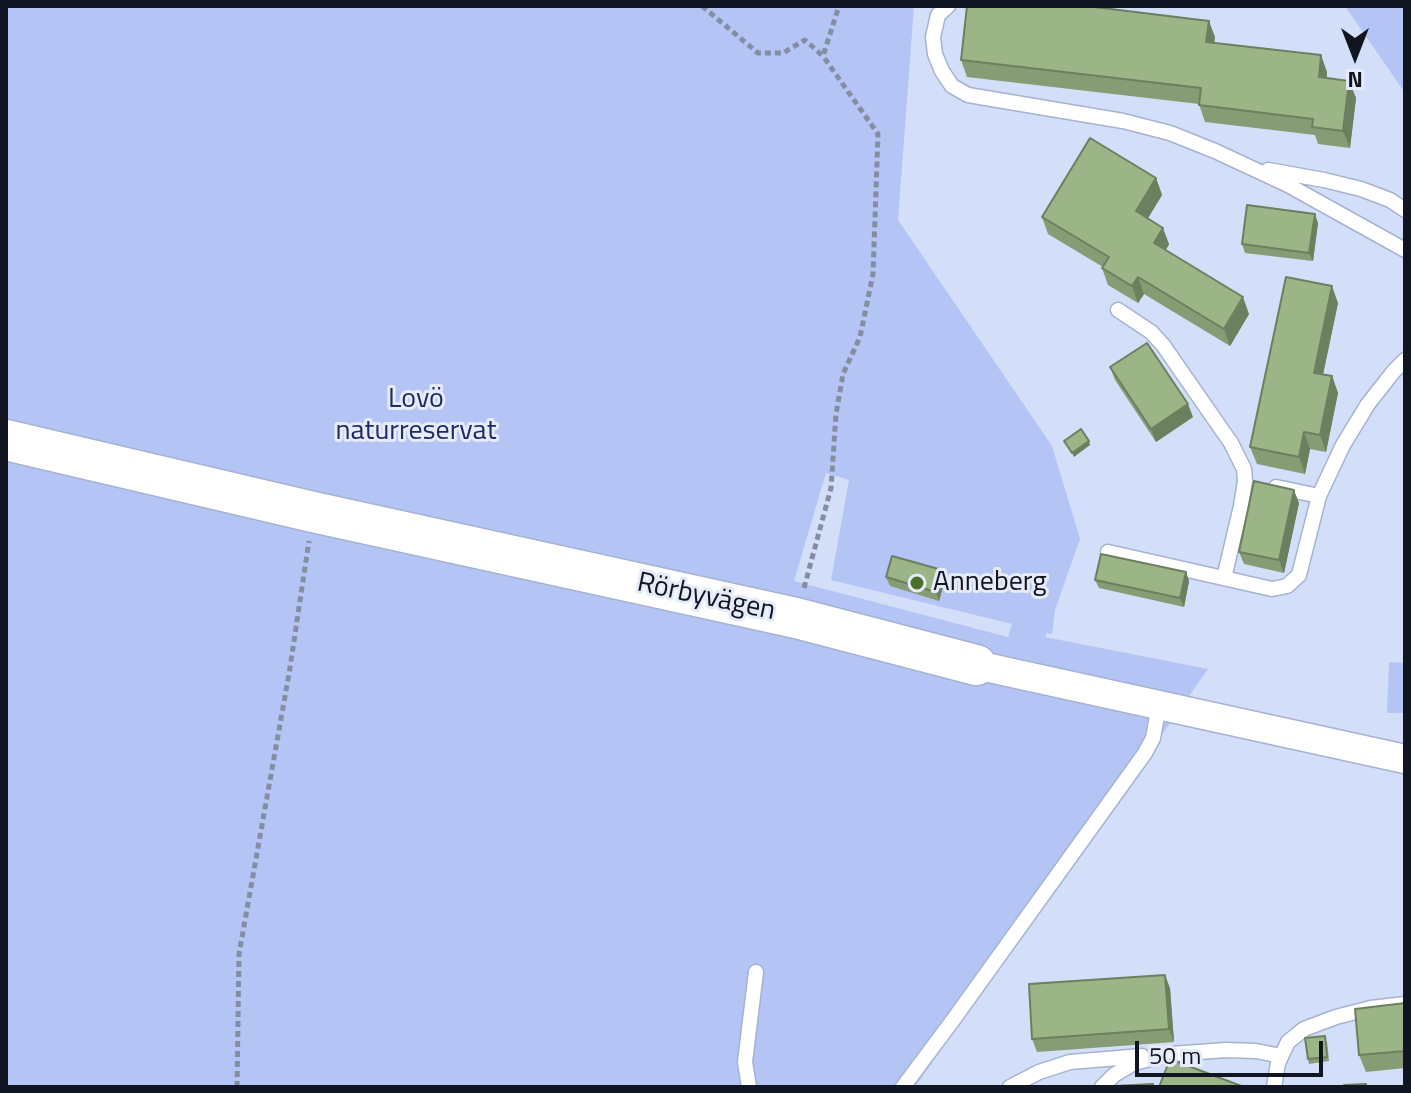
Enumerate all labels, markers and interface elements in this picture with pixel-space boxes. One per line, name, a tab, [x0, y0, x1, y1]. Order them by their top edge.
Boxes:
north arrow	[1315, 16, 1395, 96]
text: N	[1347, 63, 1363, 97]
park label: Lovö naturreservat	[336, 383, 496, 449]
place label: Anneberg	[933, 566, 1047, 600]
street label: Rörbyvägen	[634, 567, 778, 629]
marker: Anneberg	[908, 574, 926, 592]
scale bar	[1139, 1025, 1327, 1075]
text: 50 m	[1149, 1037, 1201, 1073]

